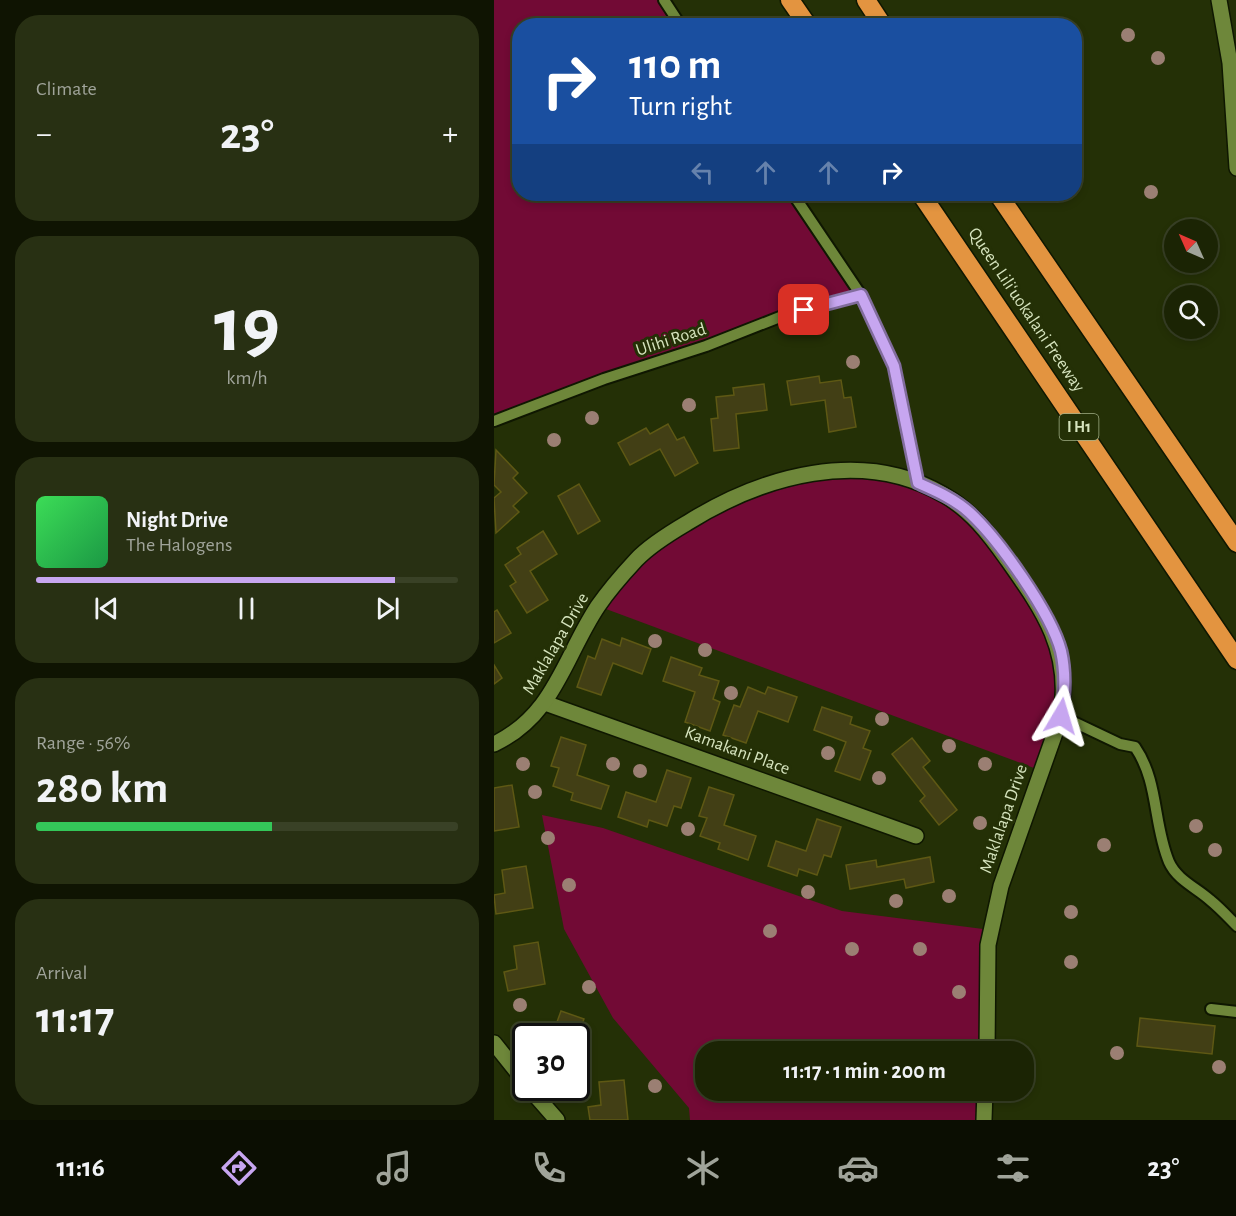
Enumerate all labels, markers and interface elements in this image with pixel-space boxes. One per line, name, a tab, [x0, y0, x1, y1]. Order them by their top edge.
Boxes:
icon: right	[530, 42, 608, 120]
text: 110 m	[629, 44, 721, 86]
text: Climate	[36, 79, 97, 99]
text: Turn right	[629, 93, 732, 120]
text: 23°	[220, 112, 274, 157]
text: −	[36, 118, 52, 151]
text: +	[442, 118, 458, 151]
icon: left	[686, 156, 719, 189]
icon: ahead	[749, 156, 782, 189]
icon: ahead	[812, 156, 845, 189]
icon: right	[875, 156, 908, 189]
north arrow	[1164, 219, 1218, 273]
map controls	[1164, 219, 1218, 339]
street label: Queen Liliʻuokalani Freeway	[964, 225, 1088, 396]
pin	[778, 284, 829, 335]
button: search	[1164, 285, 1218, 339]
text: 19	[214, 288, 280, 366]
icon: arrive	[787, 293, 820, 326]
street label: Ulihi Road	[634, 320, 708, 360]
text: km/h	[226, 368, 268, 388]
road number: I H1	[1060, 414, 1098, 440]
text: Night Drive	[126, 509, 228, 531]
text: The Halogens	[126, 535, 232, 555]
street label: Maklalapa Drive	[520, 590, 592, 698]
icon: previous	[90, 592, 123, 625]
icon: pause	[230, 592, 263, 625]
icon: next	[371, 592, 404, 625]
position arrow	[1029, 684, 1093, 748]
street label: Kamakani Place	[682, 724, 792, 778]
text: Range · 56%	[36, 733, 130, 753]
street label: Maklalapa Drive	[977, 762, 1031, 876]
text: 280 km	[36, 766, 168, 811]
text: Arrival	[36, 963, 87, 983]
text: 11:17	[36, 996, 114, 1041]
speed limit sign: 30	[512, 1023, 590, 1101]
text: 11:17 · 1 min · 200 m	[783, 1060, 946, 1082]
icon: directions	[218, 1147, 260, 1189]
icon: music	[373, 1147, 415, 1189]
icon: phone	[528, 1147, 570, 1189]
icon: climate	[682, 1147, 724, 1189]
icon: car	[837, 1147, 879, 1189]
icon: filters	[992, 1147, 1034, 1189]
text: 11:16	[56, 1154, 105, 1181]
text: 23°	[1147, 1154, 1179, 1181]

